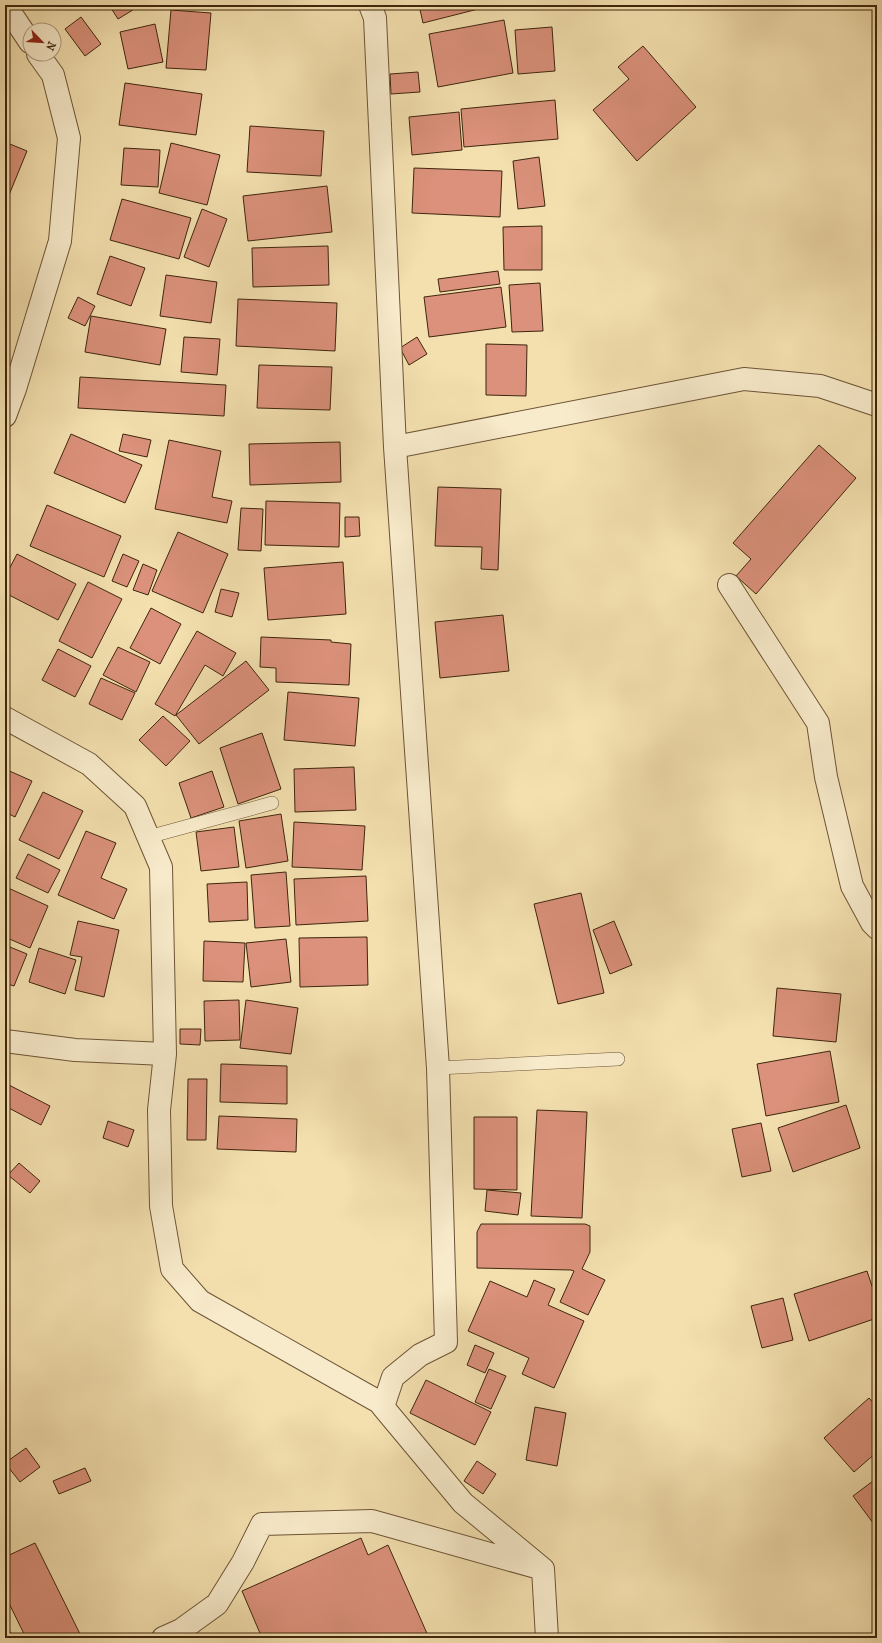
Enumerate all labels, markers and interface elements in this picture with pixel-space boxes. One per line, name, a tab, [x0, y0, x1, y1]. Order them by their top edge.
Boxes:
north arrow	[22, 22, 62, 62]
text: N	[43, 39, 58, 53]

